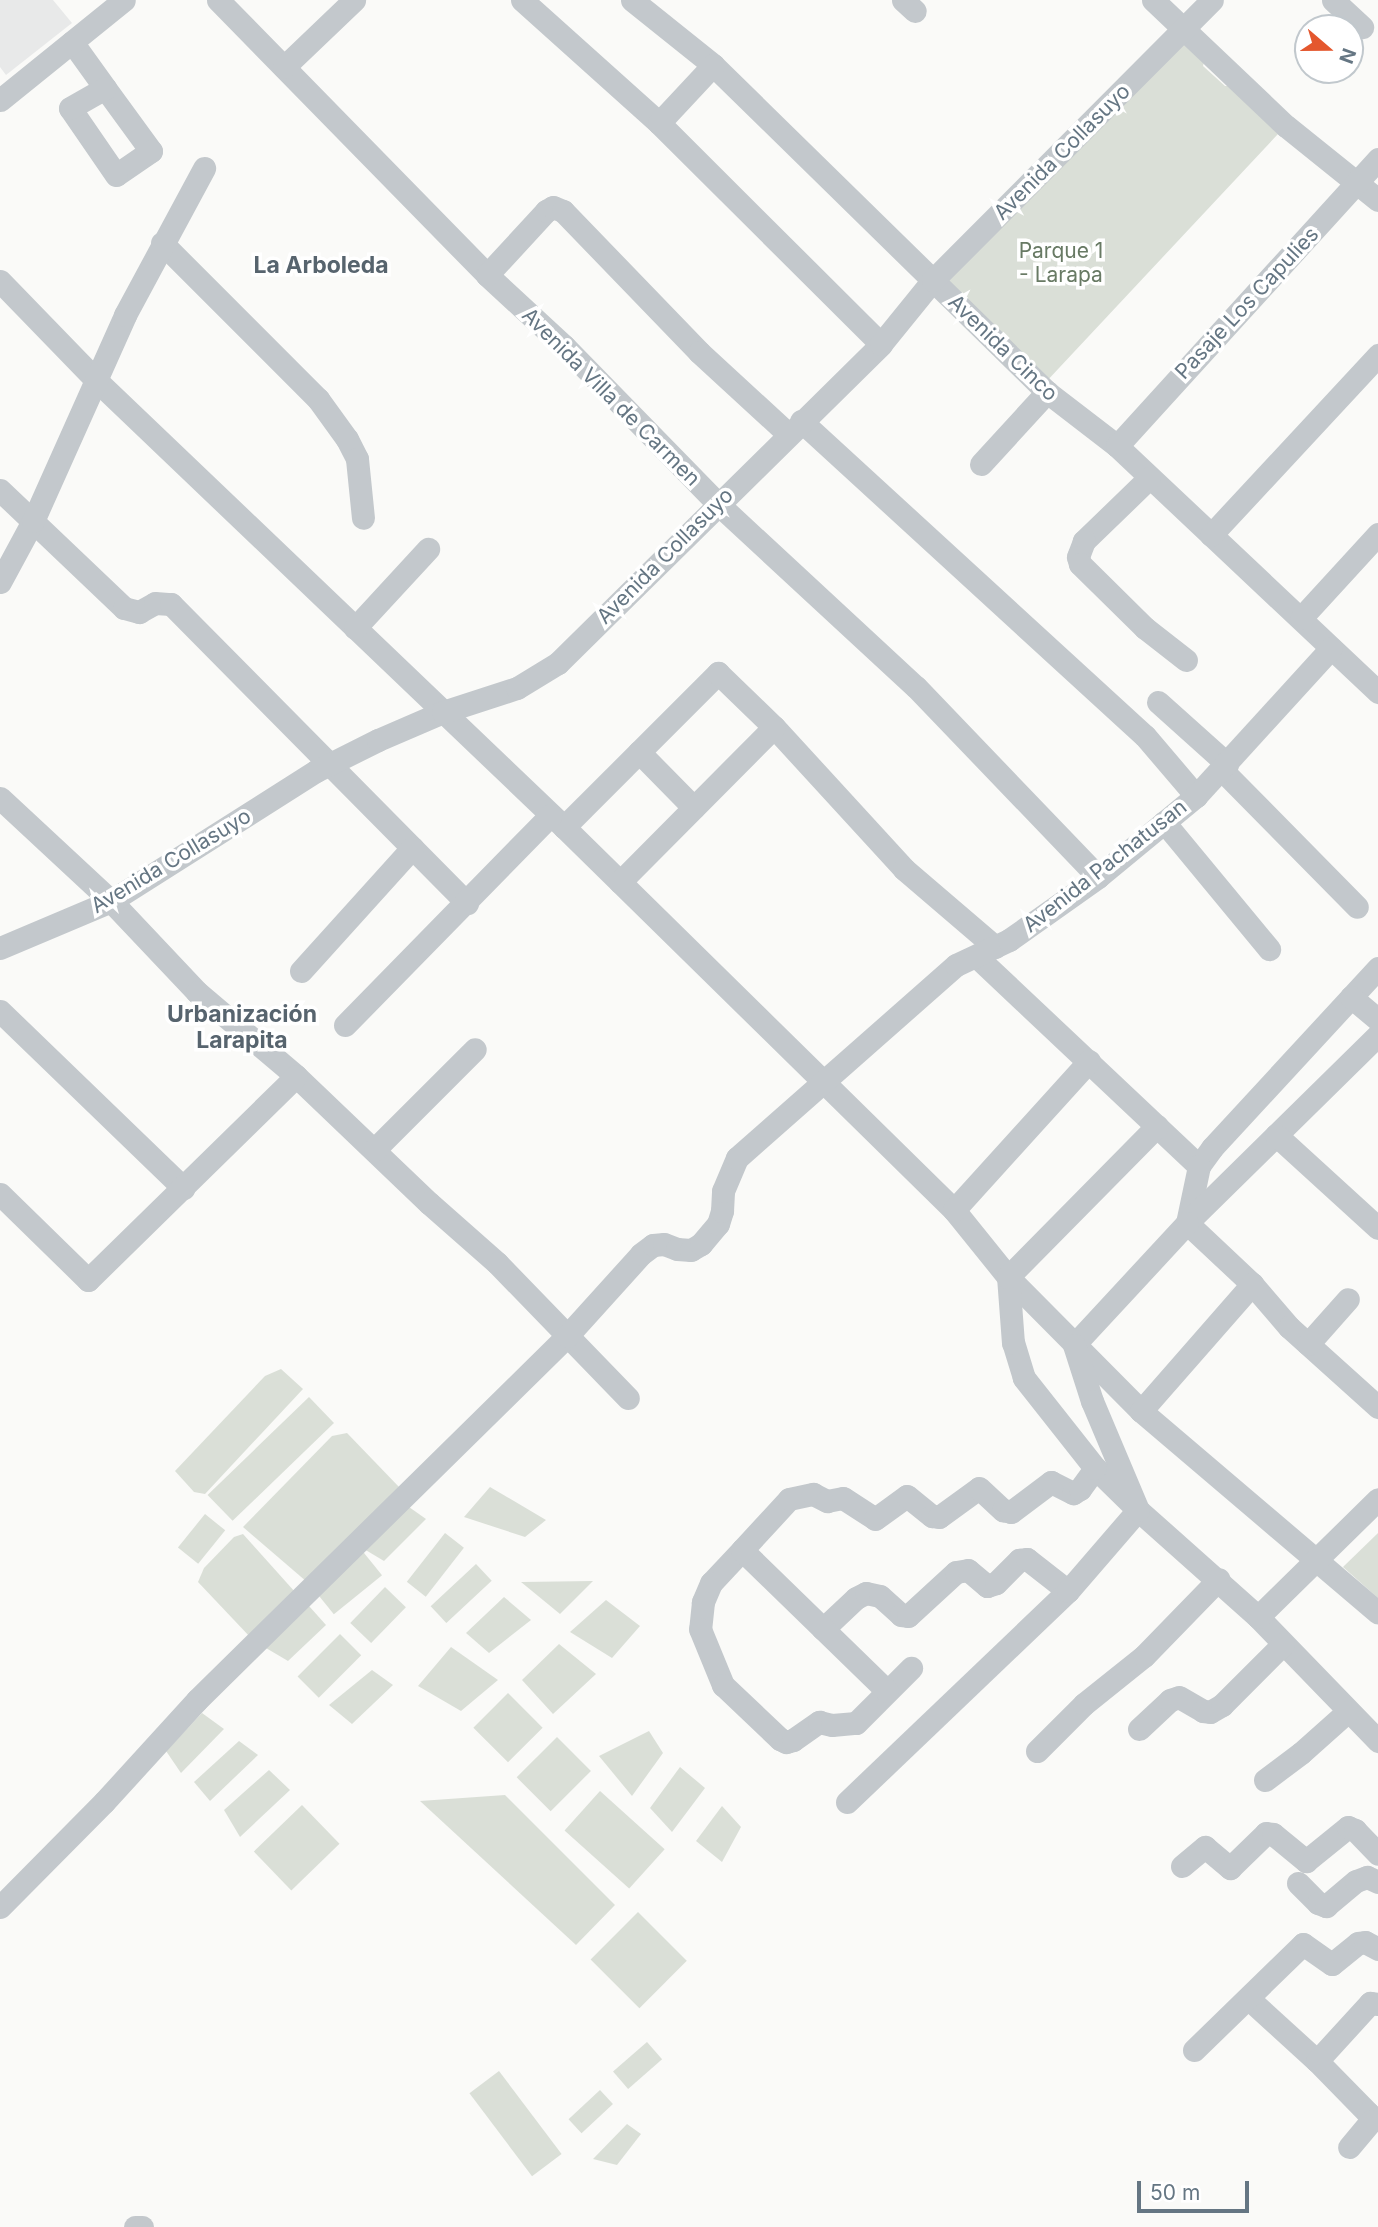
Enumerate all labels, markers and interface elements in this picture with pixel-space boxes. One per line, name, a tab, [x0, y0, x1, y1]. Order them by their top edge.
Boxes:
north arrow	[1294, 14, 1364, 84]
text: N	[1334, 45, 1361, 66]
street label: Avenida Collasuyo	[989, 79, 1135, 225]
street label: Pasaje Los Capulies	[1170, 222, 1324, 384]
park label: Parque 1 - Larapa	[1019, 238, 1103, 288]
district label: La Arboleda	[253, 251, 389, 279]
street label: Avenida Cinco	[943, 290, 1063, 406]
street label: Avenida Villa de Carmen	[517, 303, 705, 491]
street label: Avenida Collasuyo	[592, 483, 738, 629]
street label: Avenida Pachatusan	[1018, 794, 1192, 938]
street label: Avenida Collasuyo	[86, 803, 256, 919]
district label: Urbanización Larapita	[167, 1000, 317, 1054]
scale bar	[1140, 2168, 1252, 2212]
text: 50 m	[1150, 2180, 1200, 2205]

